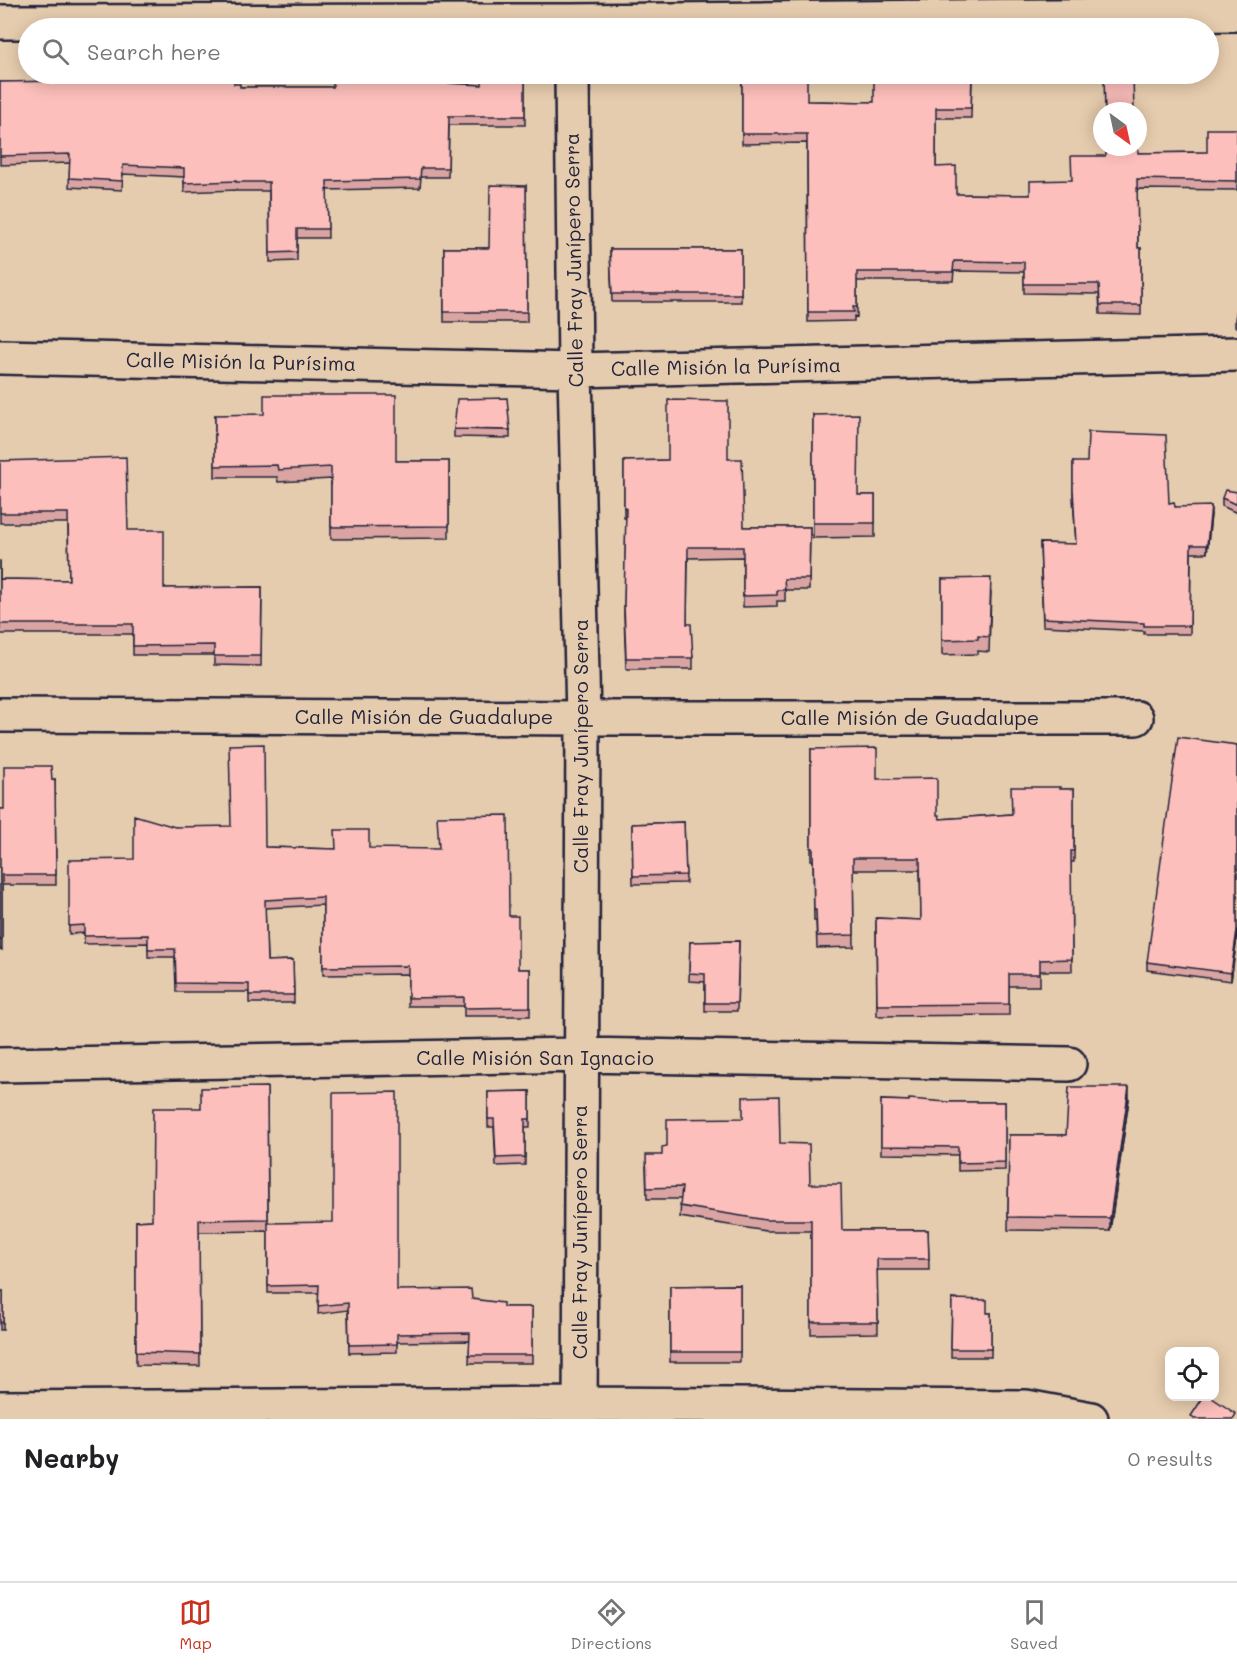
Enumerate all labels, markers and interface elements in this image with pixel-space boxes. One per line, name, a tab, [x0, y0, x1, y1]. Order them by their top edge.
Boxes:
search box	[18, 18, 1219, 84]
icon: search	[39, 35, 72, 68]
text: Search here	[87, 37, 221, 66]
north arrow	[1093, 102, 1147, 156]
street label: Calle Fray Junípero Serra	[558, 133, 588, 388]
street label: Calle Misión la Purísima	[126, 346, 356, 376]
street label: Calle Misión la Purísima	[611, 351, 841, 381]
street label: Calle Fray Junípero Serra	[567, 619, 593, 873]
street label: Calle Misión de Guadalupe	[295, 703, 553, 729]
street label: Calle Misión de Guadalupe	[781, 704, 1039, 730]
street label: Calle Misión San Ignacio	[416, 1044, 654, 1070]
street label: Calle Fray Junípero Serra	[566, 1105, 592, 1359]
map controls	[1165, 1347, 1219, 1401]
button: locate	[1165, 1347, 1219, 1401]
text: Nearby	[24, 1441, 119, 1475]
text: 0 results	[1128, 1445, 1213, 1471]
tab: Map	[179, 1596, 212, 1653]
tab: Directions	[571, 1596, 652, 1653]
tab: Saved	[1010, 1596, 1058, 1653]

